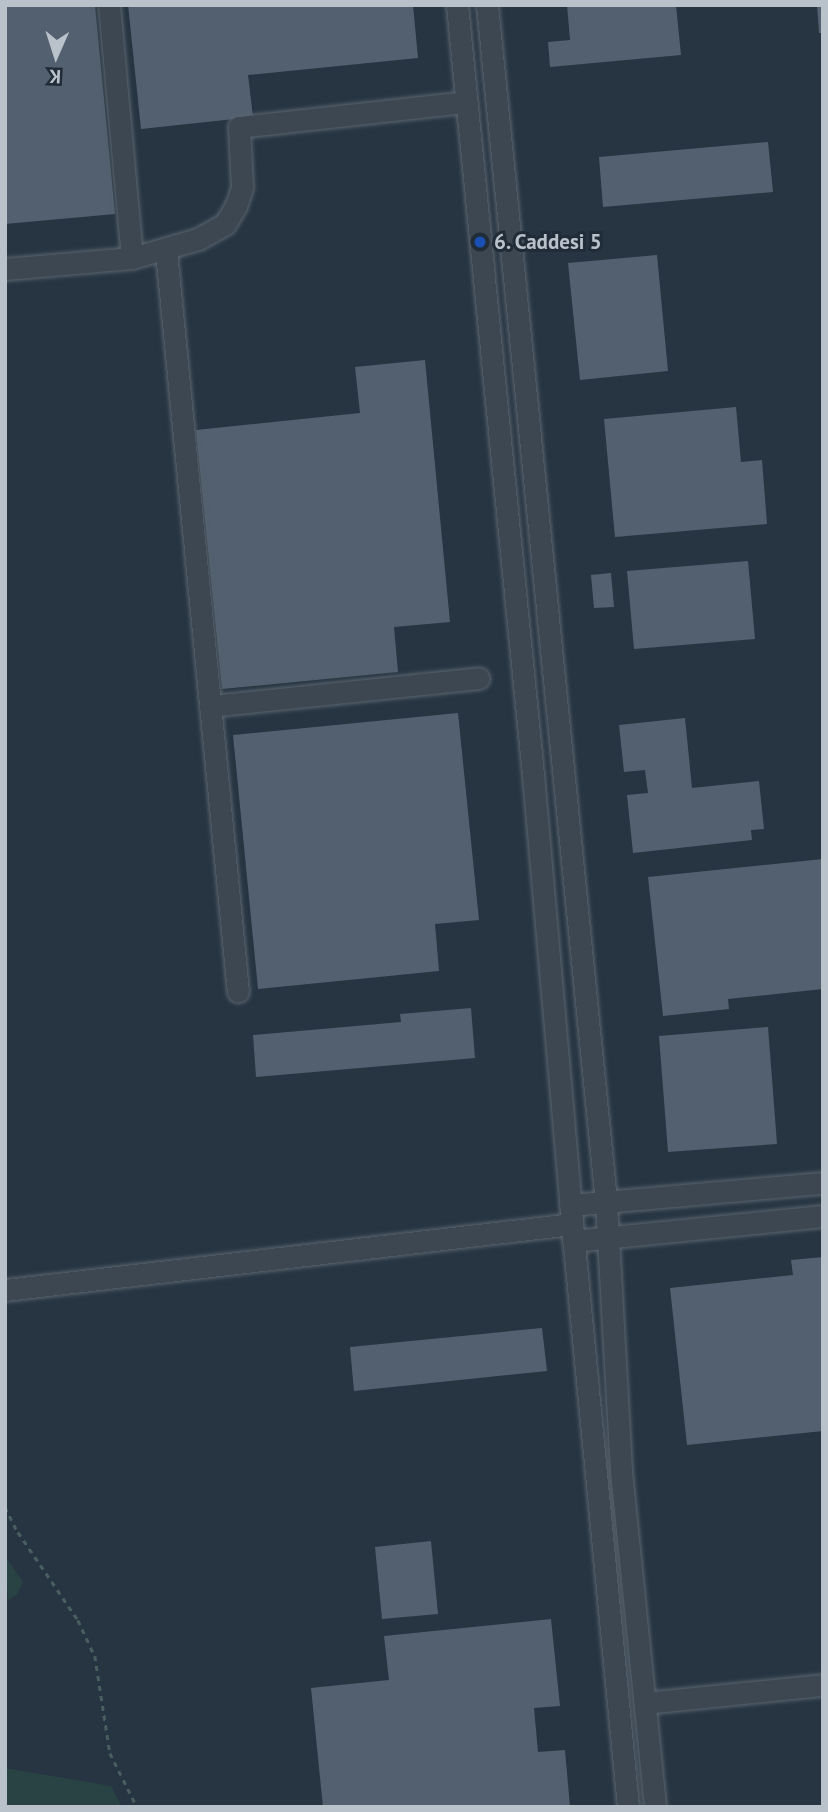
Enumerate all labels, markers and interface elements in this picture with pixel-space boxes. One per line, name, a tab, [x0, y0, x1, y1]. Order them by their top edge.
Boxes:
north arrow	[21, 21, 91, 91]
text: K	[48, 65, 61, 89]
place label: 6. Caddesi 5	[494, 229, 603, 255]
marker: 6. Caddesi 5	[472, 234, 488, 250]

